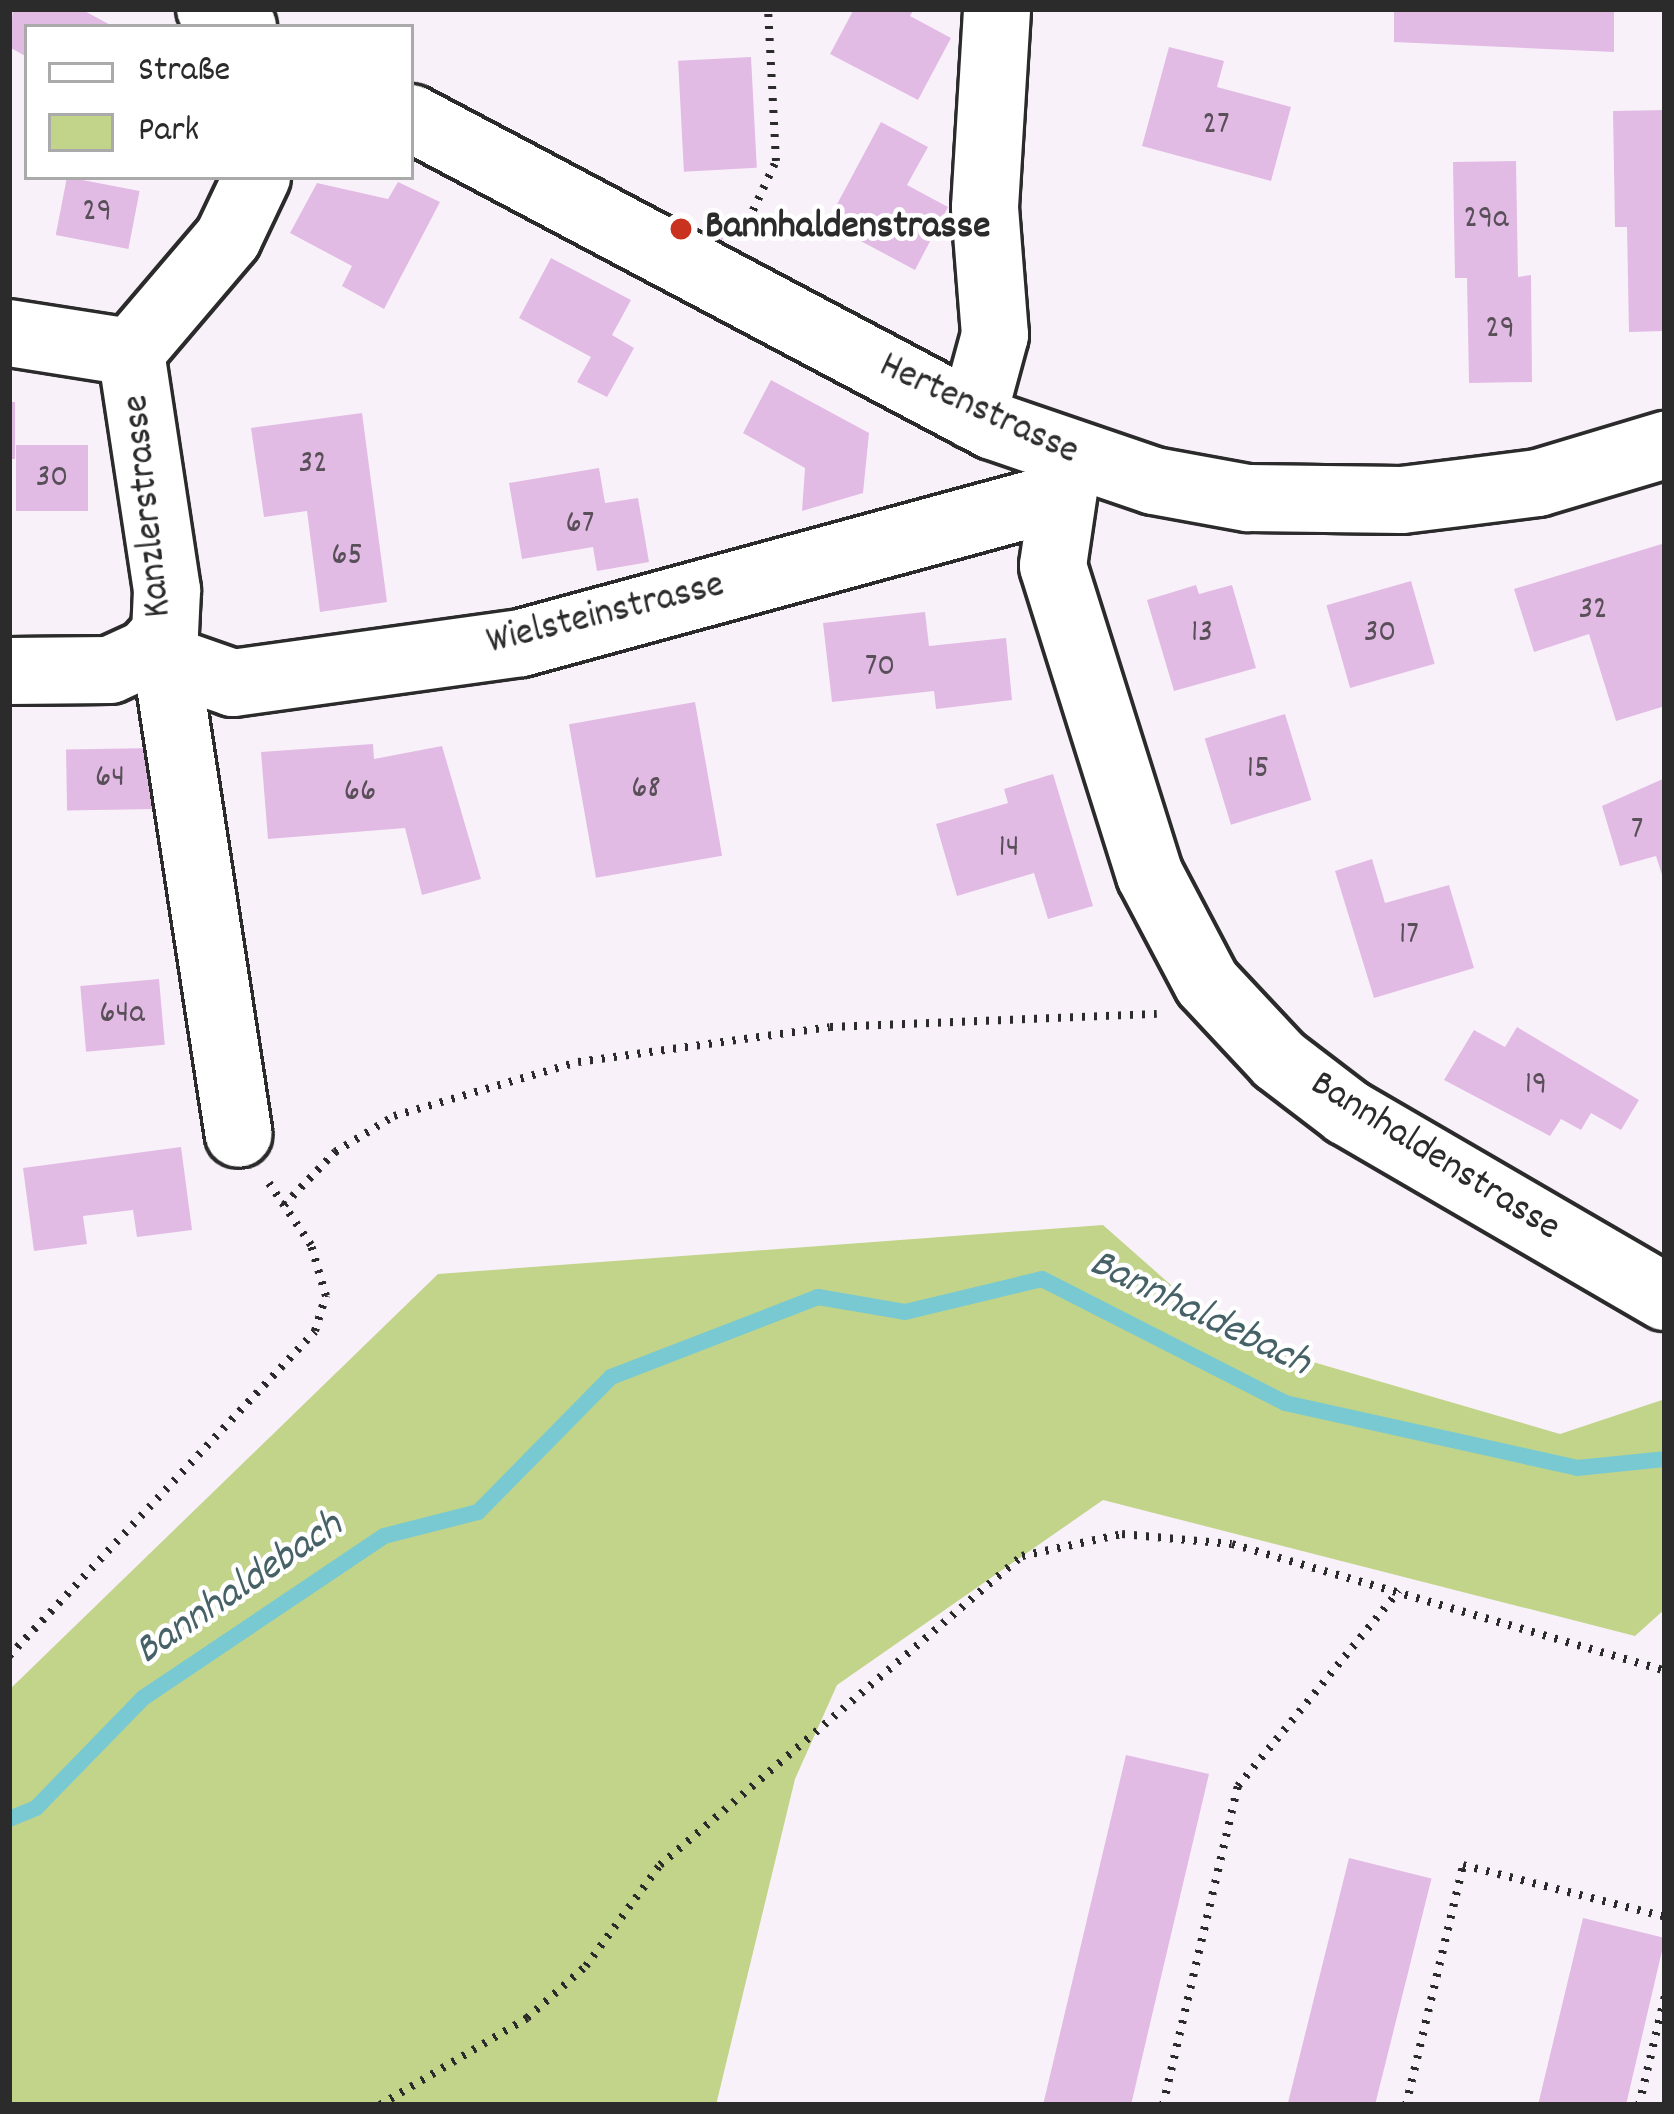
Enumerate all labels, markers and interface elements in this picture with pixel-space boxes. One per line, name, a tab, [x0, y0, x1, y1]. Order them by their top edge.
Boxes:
legend	[24, 24, 414, 180]
text: Straße	[138, 46, 230, 98]
text: Park	[138, 106, 199, 158]
house number: 27	[1202, 106, 1230, 146]
house number: 29	[82, 193, 112, 233]
house number: 29a	[1463, 200, 1509, 240]
place label: Bannhaldenstrasse	[705, 206, 990, 252]
marker: Bannhaldenstrasse	[668, 216, 694, 242]
house number: 29	[1485, 310, 1515, 350]
street label: Hertenstrasse	[871, 344, 1085, 478]
street label: Kanzlerstrasse	[115, 392, 185, 620]
house number: 32	[298, 445, 328, 485]
house number: 30	[36, 459, 68, 499]
house number: 67	[566, 505, 594, 545]
house number: 65	[331, 537, 363, 577]
street label: Wielsteinstrasse	[483, 564, 729, 668]
house number: 32	[1578, 591, 1608, 631]
house number: 13	[1191, 614, 1213, 654]
house number: 30	[1364, 614, 1396, 654]
house number: 70	[865, 648, 895, 688]
house number: 15	[1247, 750, 1269, 790]
house number: 64	[95, 759, 125, 799]
house number: 68	[631, 770, 661, 810]
house number: 66	[344, 773, 376, 813]
house number: 7	[1631, 811, 1643, 851]
house number: 14	[999, 829, 1019, 869]
house number: 17	[1399, 916, 1419, 956]
house number: 64a	[99, 995, 145, 1035]
street label: Bannhaldenstrasse	[1301, 1063, 1567, 1253]
house number: 19	[1525, 1066, 1547, 1106]
water label: Bannhaldebach	[1080, 1240, 1318, 1390]
water label: Bannhaldebach	[127, 1502, 353, 1678]

